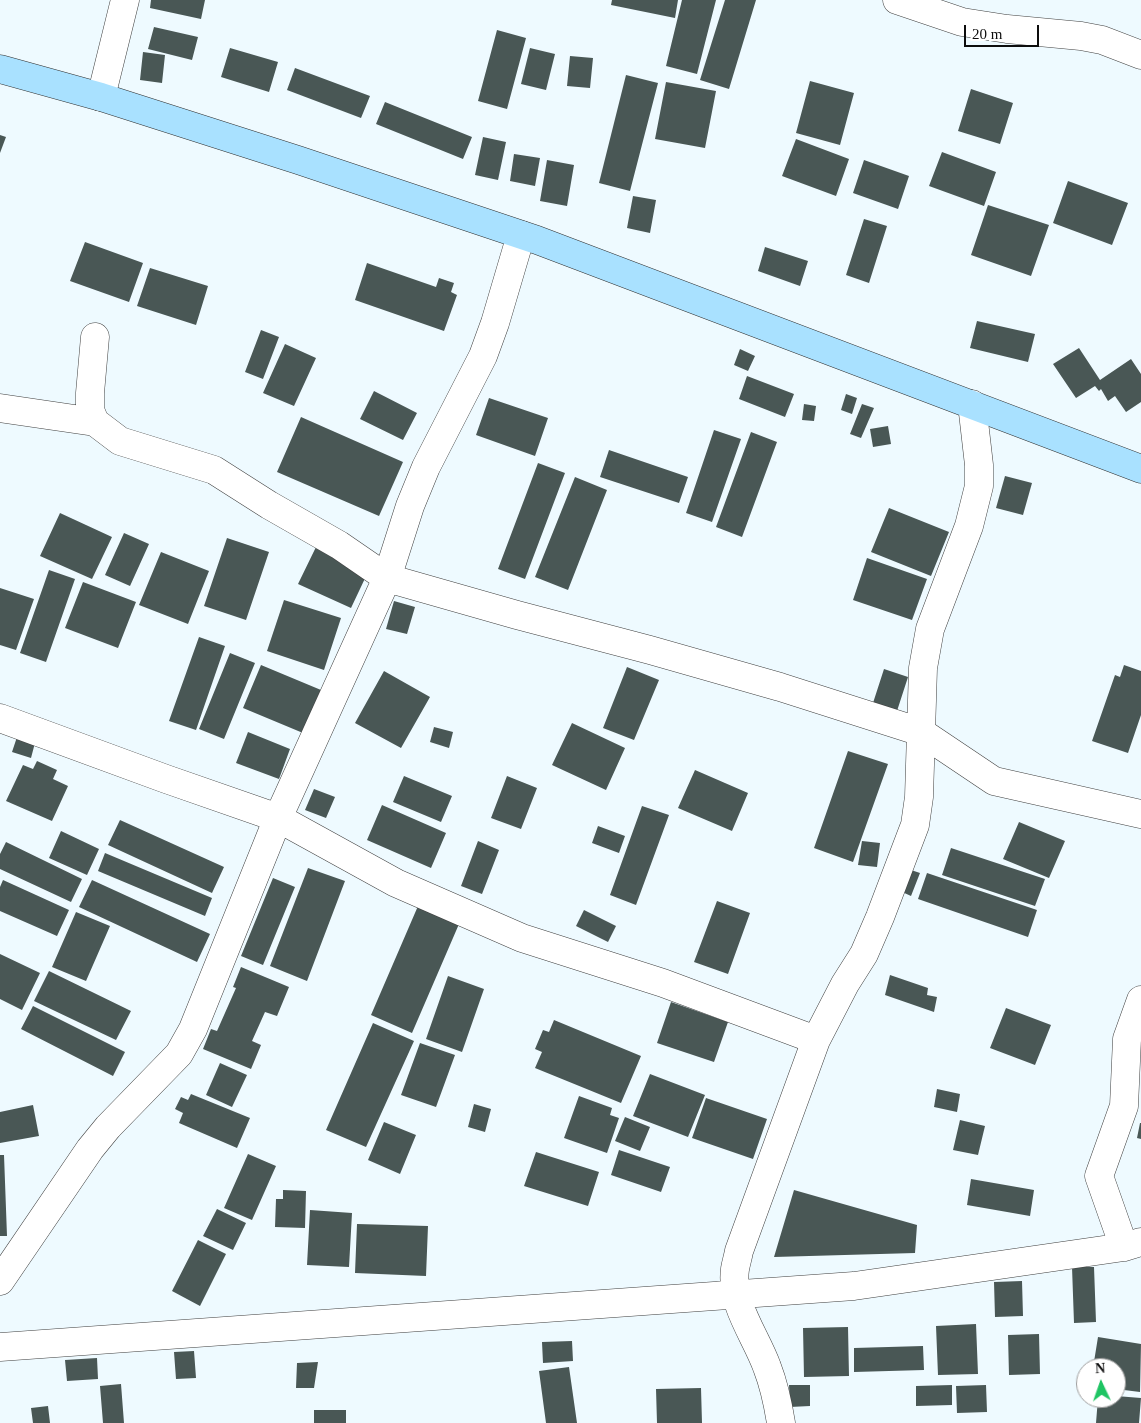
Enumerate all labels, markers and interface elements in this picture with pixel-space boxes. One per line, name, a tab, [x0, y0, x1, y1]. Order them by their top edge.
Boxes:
scale bar	[966, 15, 1041, 47]
text: 20 m	[972, 26, 1002, 42]
north arrow	[1076, 1358, 1126, 1408]
text: N	[1095, 1361, 1106, 1376]

